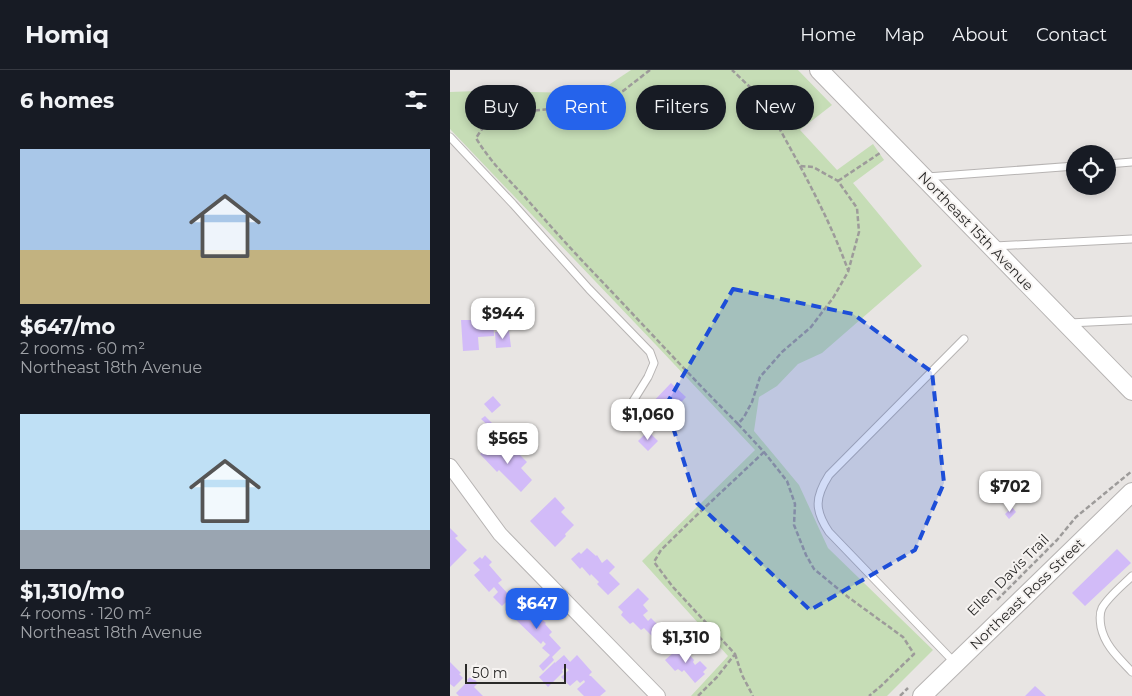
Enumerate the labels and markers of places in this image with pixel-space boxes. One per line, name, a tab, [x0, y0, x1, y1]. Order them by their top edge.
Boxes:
pin: $944	[473, 298, 533, 340]
pin: $1,060	[607, 398, 689, 441]
pin: $565	[478, 422, 538, 465]
pin: $702	[980, 470, 1040, 513]
pin: $647	[507, 588, 567, 630]
pin: $1,310	[645, 622, 727, 664]

